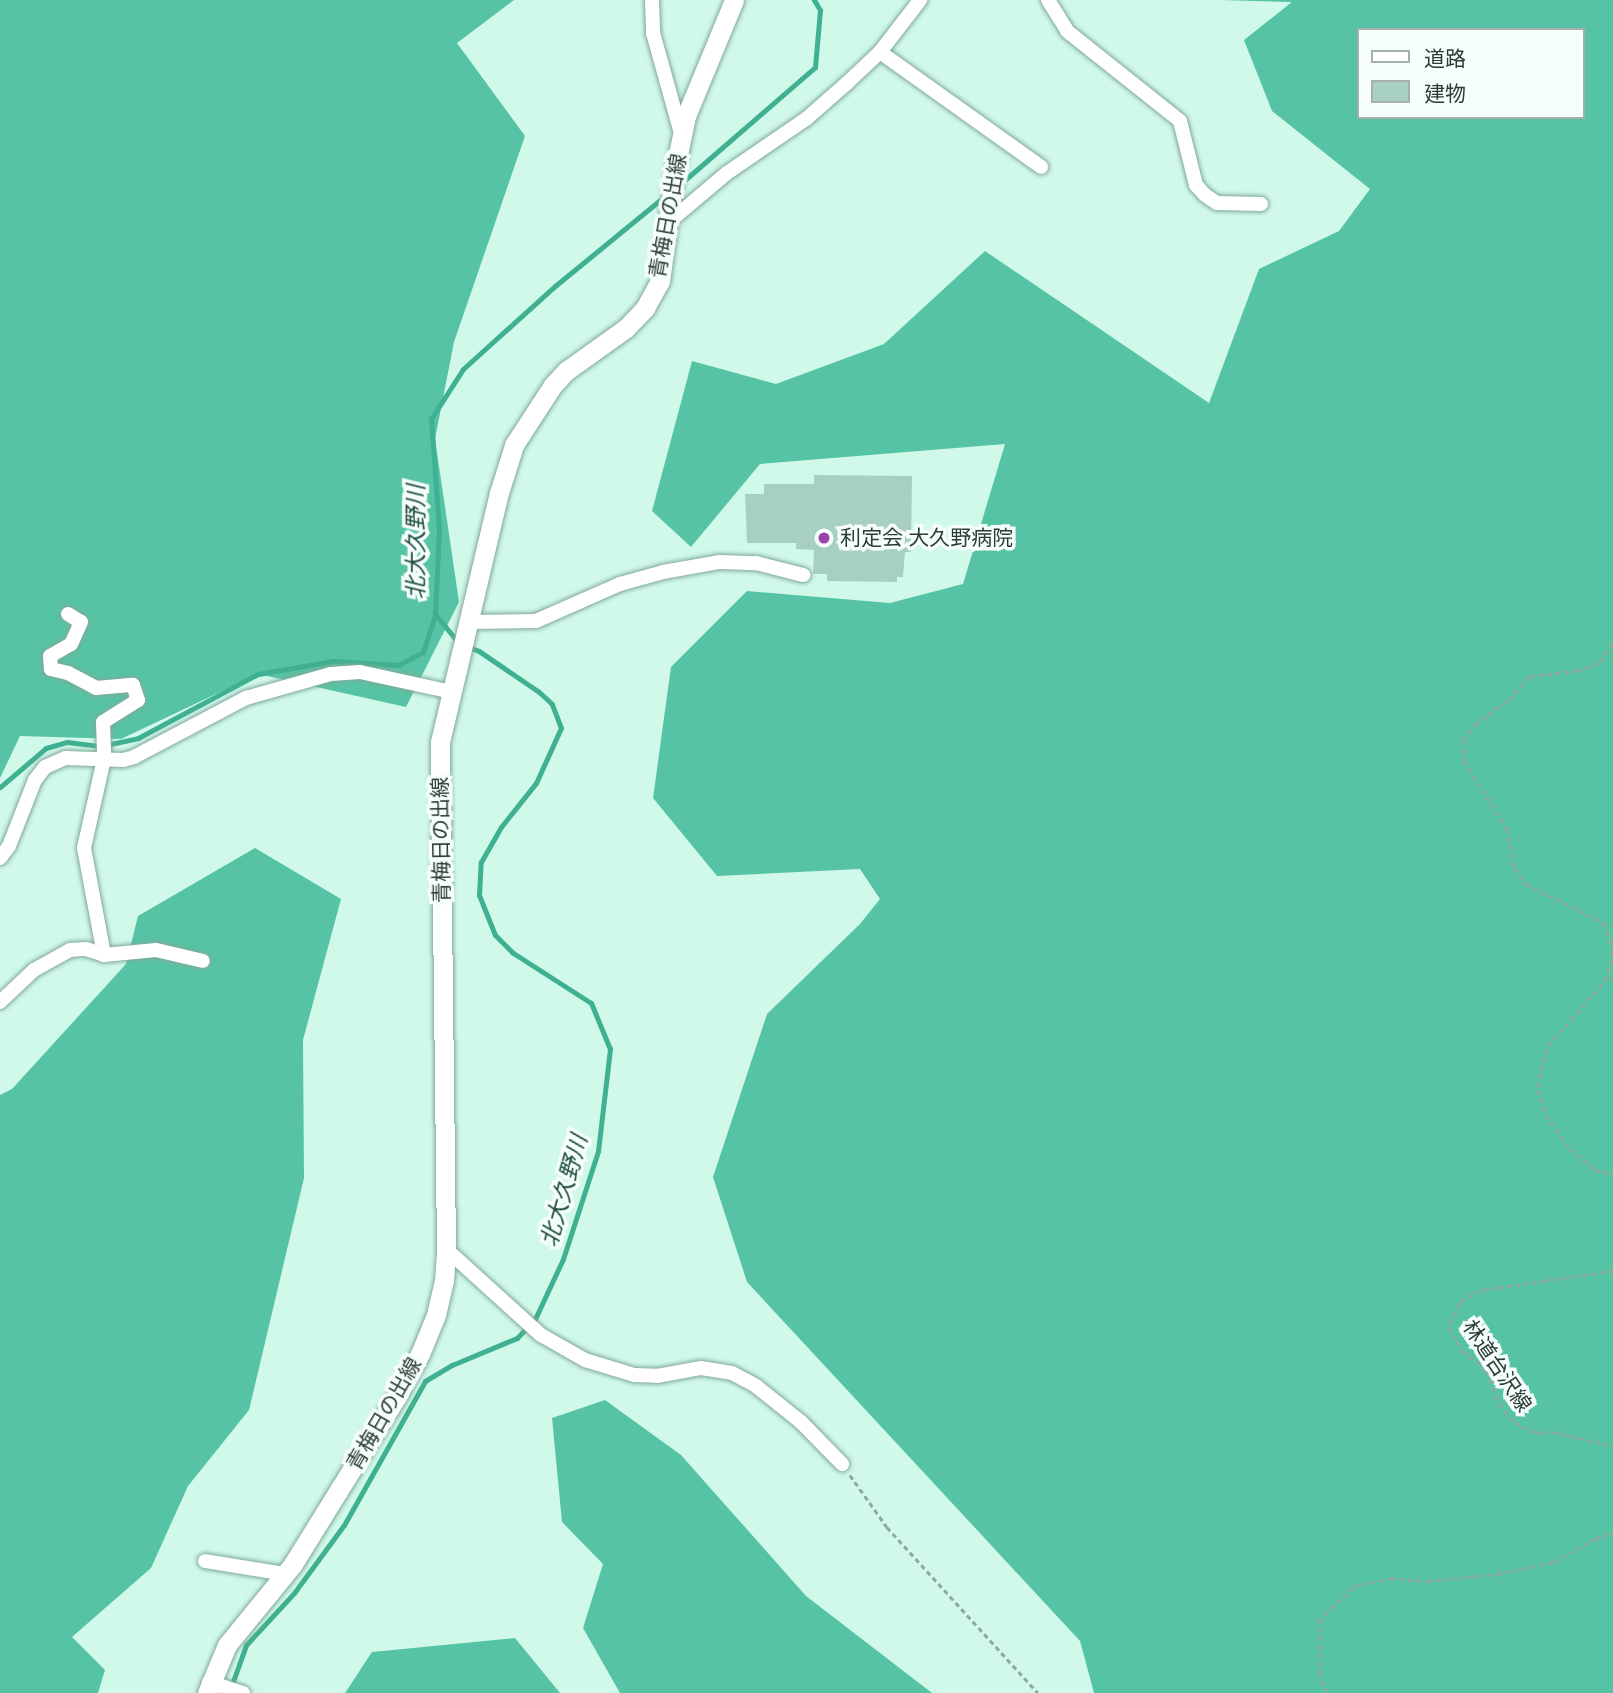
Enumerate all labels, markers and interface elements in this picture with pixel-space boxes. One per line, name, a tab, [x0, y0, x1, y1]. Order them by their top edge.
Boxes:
legend	[1358, 28, 1585, 119]
text: 道路	[1424, 47, 1466, 71]
text: 建物	[1424, 82, 1466, 106]
street label: 青梅日の出線	[645, 152, 691, 280]
water label: 北大久野川	[403, 485, 431, 599]
place label: 利定会 大久野病院	[840, 525, 1013, 551]
marker: 利定会 大久野病院	[814, 528, 834, 548]
street label: 青梅日の出線	[427, 777, 455, 903]
water label: 北大久野川	[536, 1132, 594, 1250]
street label: 林道台沢線	[1457, 1315, 1537, 1417]
street label: 青梅日の出線	[342, 1353, 426, 1475]

